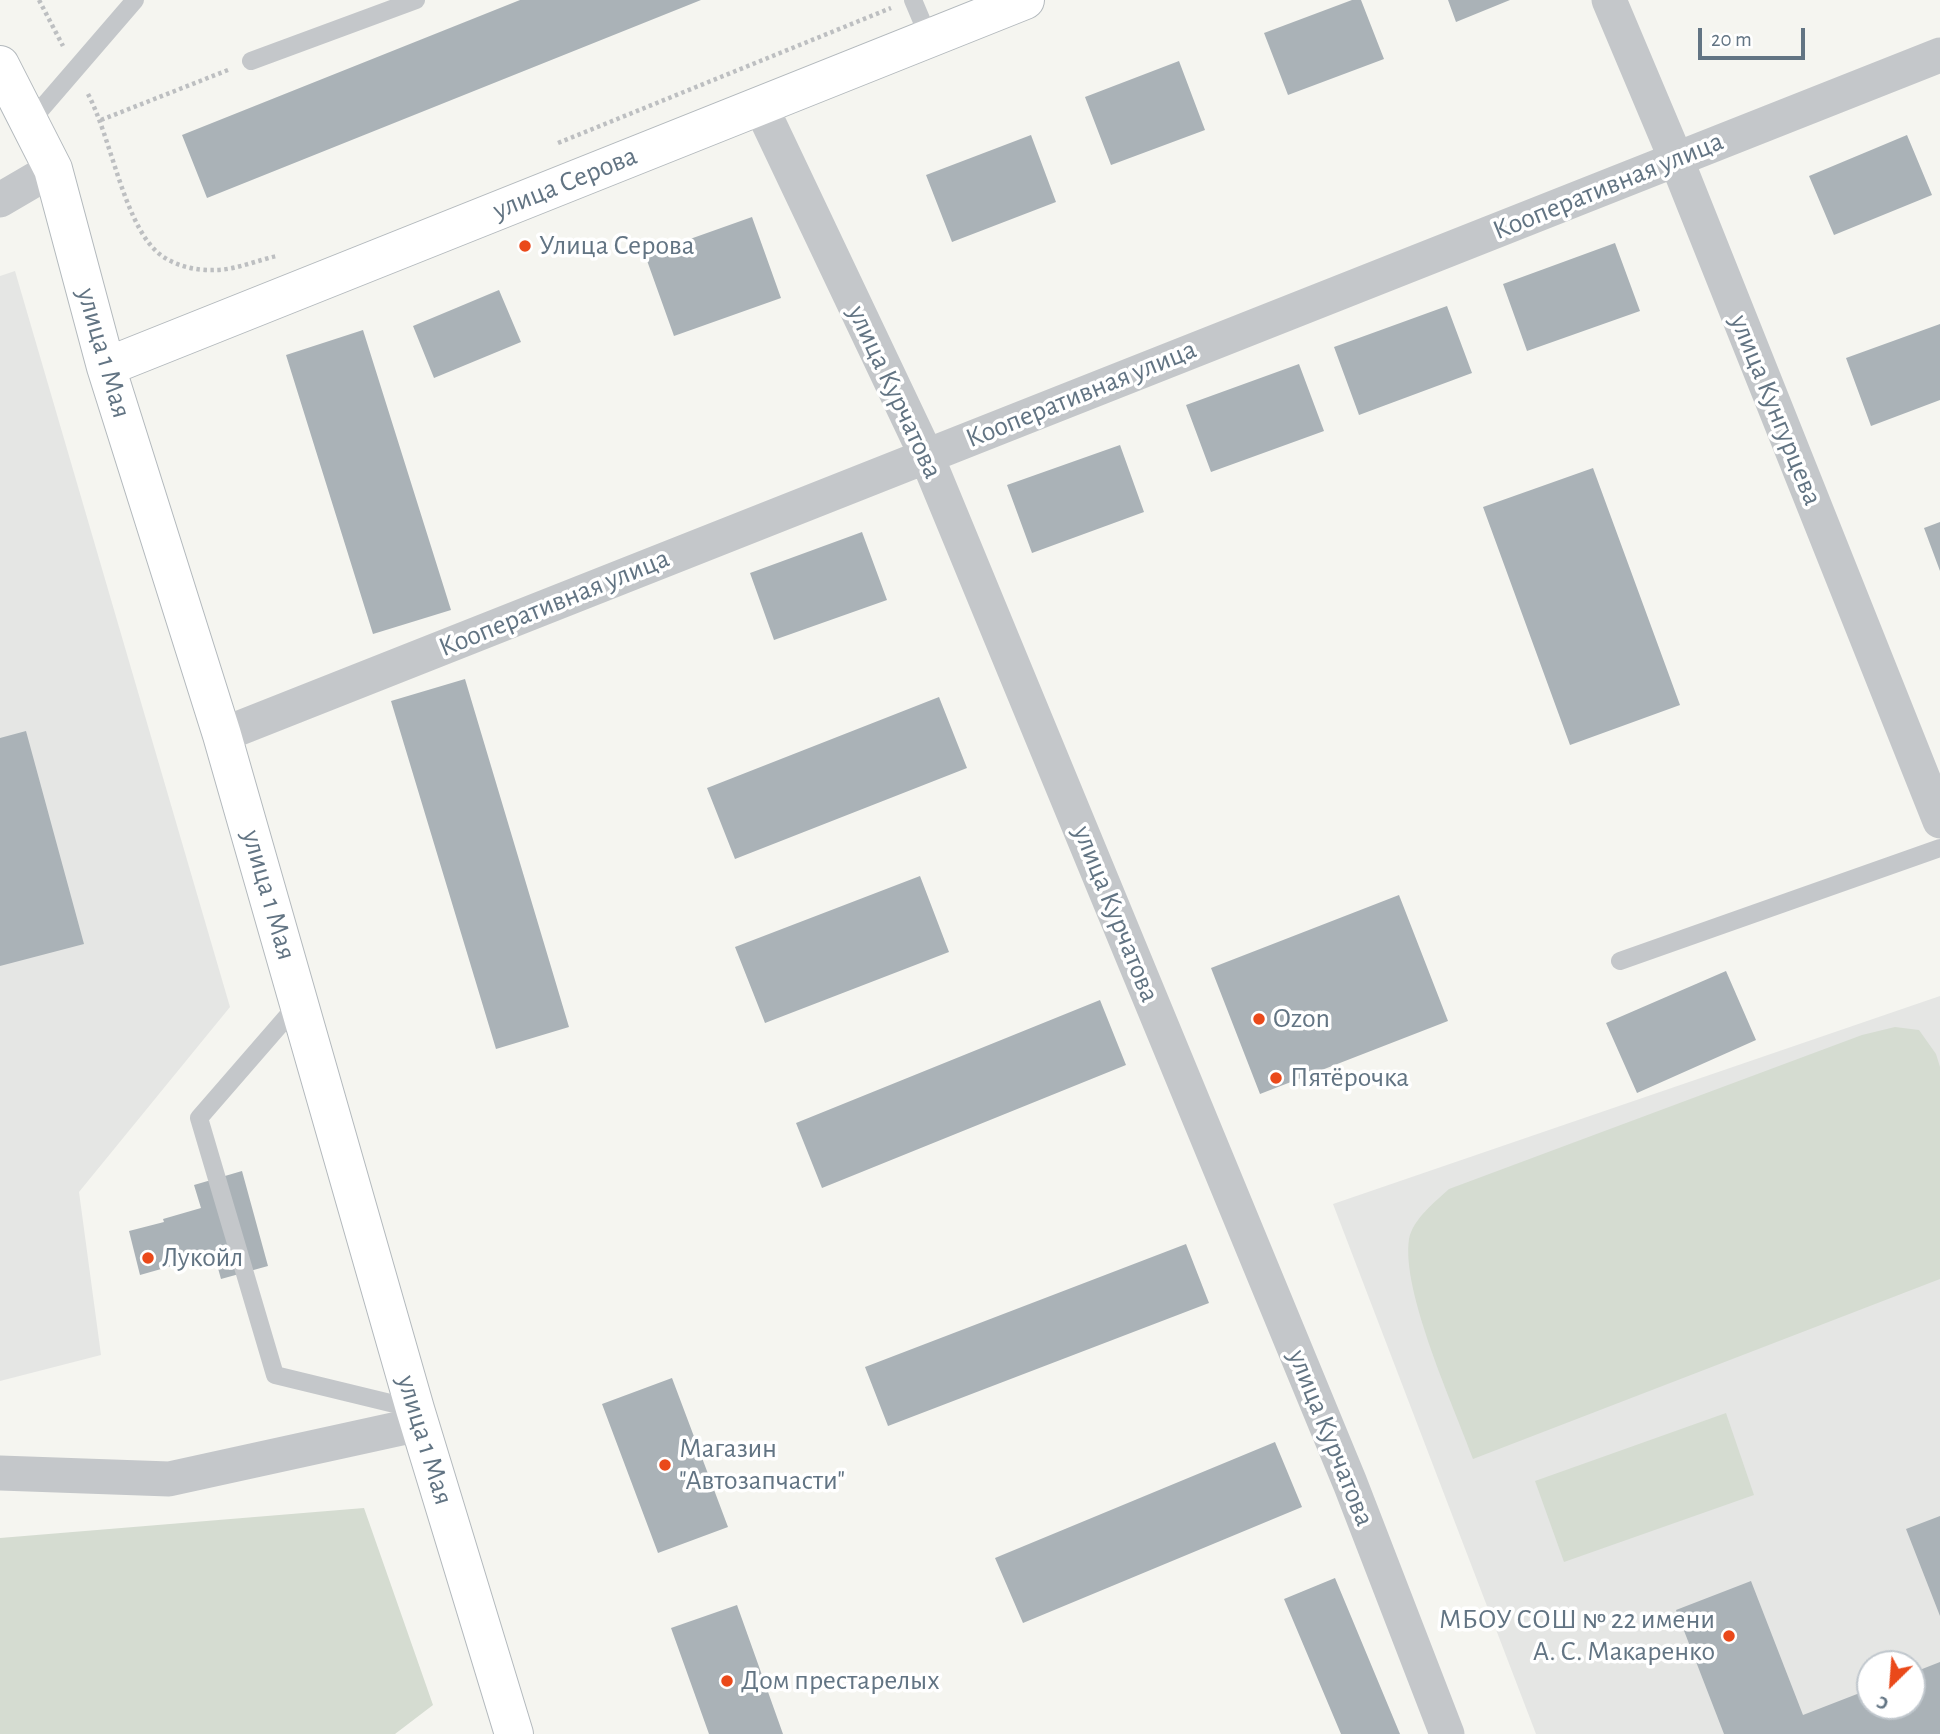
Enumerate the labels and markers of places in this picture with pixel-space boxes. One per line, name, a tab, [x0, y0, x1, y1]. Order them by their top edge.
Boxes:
place label: Улица Серова	[539, 229, 694, 263]
marker: Улица Серова	[517, 238, 533, 254]
place label: Ozon	[1273, 1002, 1330, 1036]
marker: Ozon	[1251, 1011, 1267, 1027]
place label: Пятёрочка	[1290, 1061, 1409, 1095]
marker: Пятёрочка	[1268, 1070, 1284, 1086]
place label: Лукойл	[162, 1241, 243, 1275]
marker: Лукойл	[140, 1250, 156, 1266]
place label: Магазин "Автозапчасти"	[679, 1432, 845, 1498]
marker: Магазин "Автозапчасти"	[657, 1457, 673, 1473]
place label: МБОУ СОШ № 22 имени А. С. Макаренко	[1439, 1603, 1715, 1669]
marker: МБОУ СОШ № 22 имени А. С. Макаренко	[1721, 1628, 1737, 1644]
place label: Дом престарелых	[741, 1664, 940, 1698]
marker: Дом престарелых	[719, 1673, 735, 1689]

